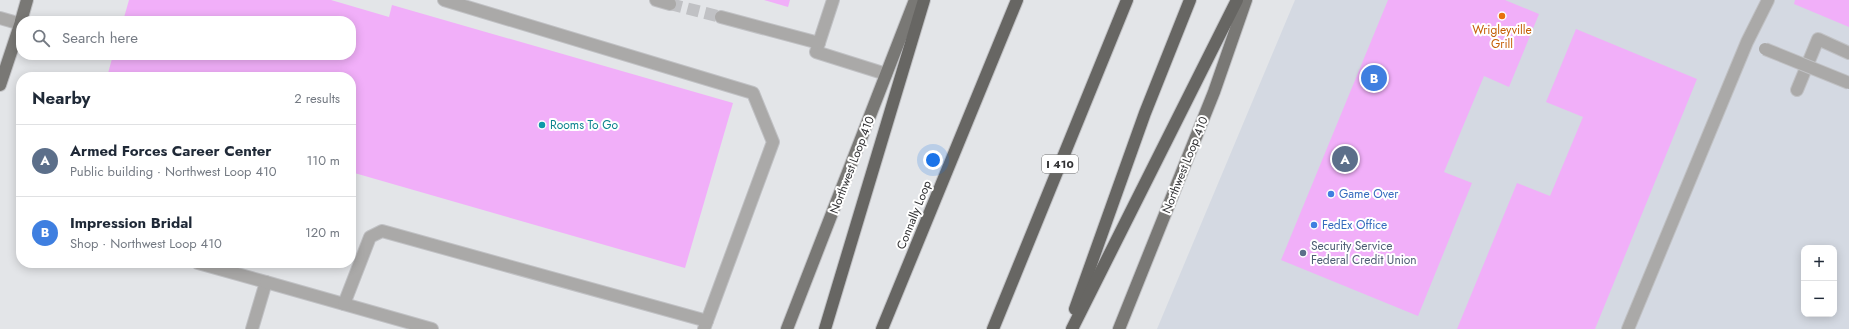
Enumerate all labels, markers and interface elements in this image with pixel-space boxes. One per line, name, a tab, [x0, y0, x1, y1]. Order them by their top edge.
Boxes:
marker: Wrigleyville Grill	[1497, 11, 1507, 21]
search box	[16, 16, 356, 60]
place label: Wrigleyville Grill	[1472, 21, 1532, 53]
icon: search	[30, 27, 52, 49]
text: Search here	[62, 27, 138, 49]
pin: B	[1361, 63, 1387, 93]
text: Nearby	[32, 86, 90, 110]
text: 2 results	[294, 89, 340, 108]
street label: Northwest Loop 410	[825, 114, 879, 216]
street label: Northwest Loop 410	[1157, 114, 1213, 216]
place label: Rooms To Go	[550, 116, 618, 134]
marker: Rooms To Go	[537, 120, 547, 130]
text: Armed Forces Career Center	[70, 140, 271, 162]
pin: A	[1332, 144, 1358, 174]
your location	[923, 150, 943, 170]
text: A	[40, 151, 50, 170]
text: 110 m	[306, 151, 340, 170]
road number: I 410	[1042, 155, 1078, 173]
text: Public building · Northwest Loop 410	[70, 162, 277, 181]
street label: Connally Loop	[892, 178, 936, 252]
place label: Game Over	[1339, 185, 1399, 203]
marker: Game Over	[1326, 189, 1336, 199]
text: Impression Bridal	[70, 212, 192, 234]
place label: FedEx Office	[1322, 216, 1387, 234]
marker: FedEx Office	[1309, 220, 1319, 230]
text: B	[41, 223, 49, 242]
text: 120 m	[305, 223, 340, 242]
text: Shop · Northwest Loop 410	[70, 234, 222, 253]
place label: Security Service Federal Credit Union	[1311, 237, 1417, 269]
map controls	[1801, 245, 1837, 317]
button: +	[1801, 245, 1837, 281]
marker: Security Service Federal Credit Union	[1298, 248, 1308, 258]
button: −	[1801, 281, 1837, 317]

